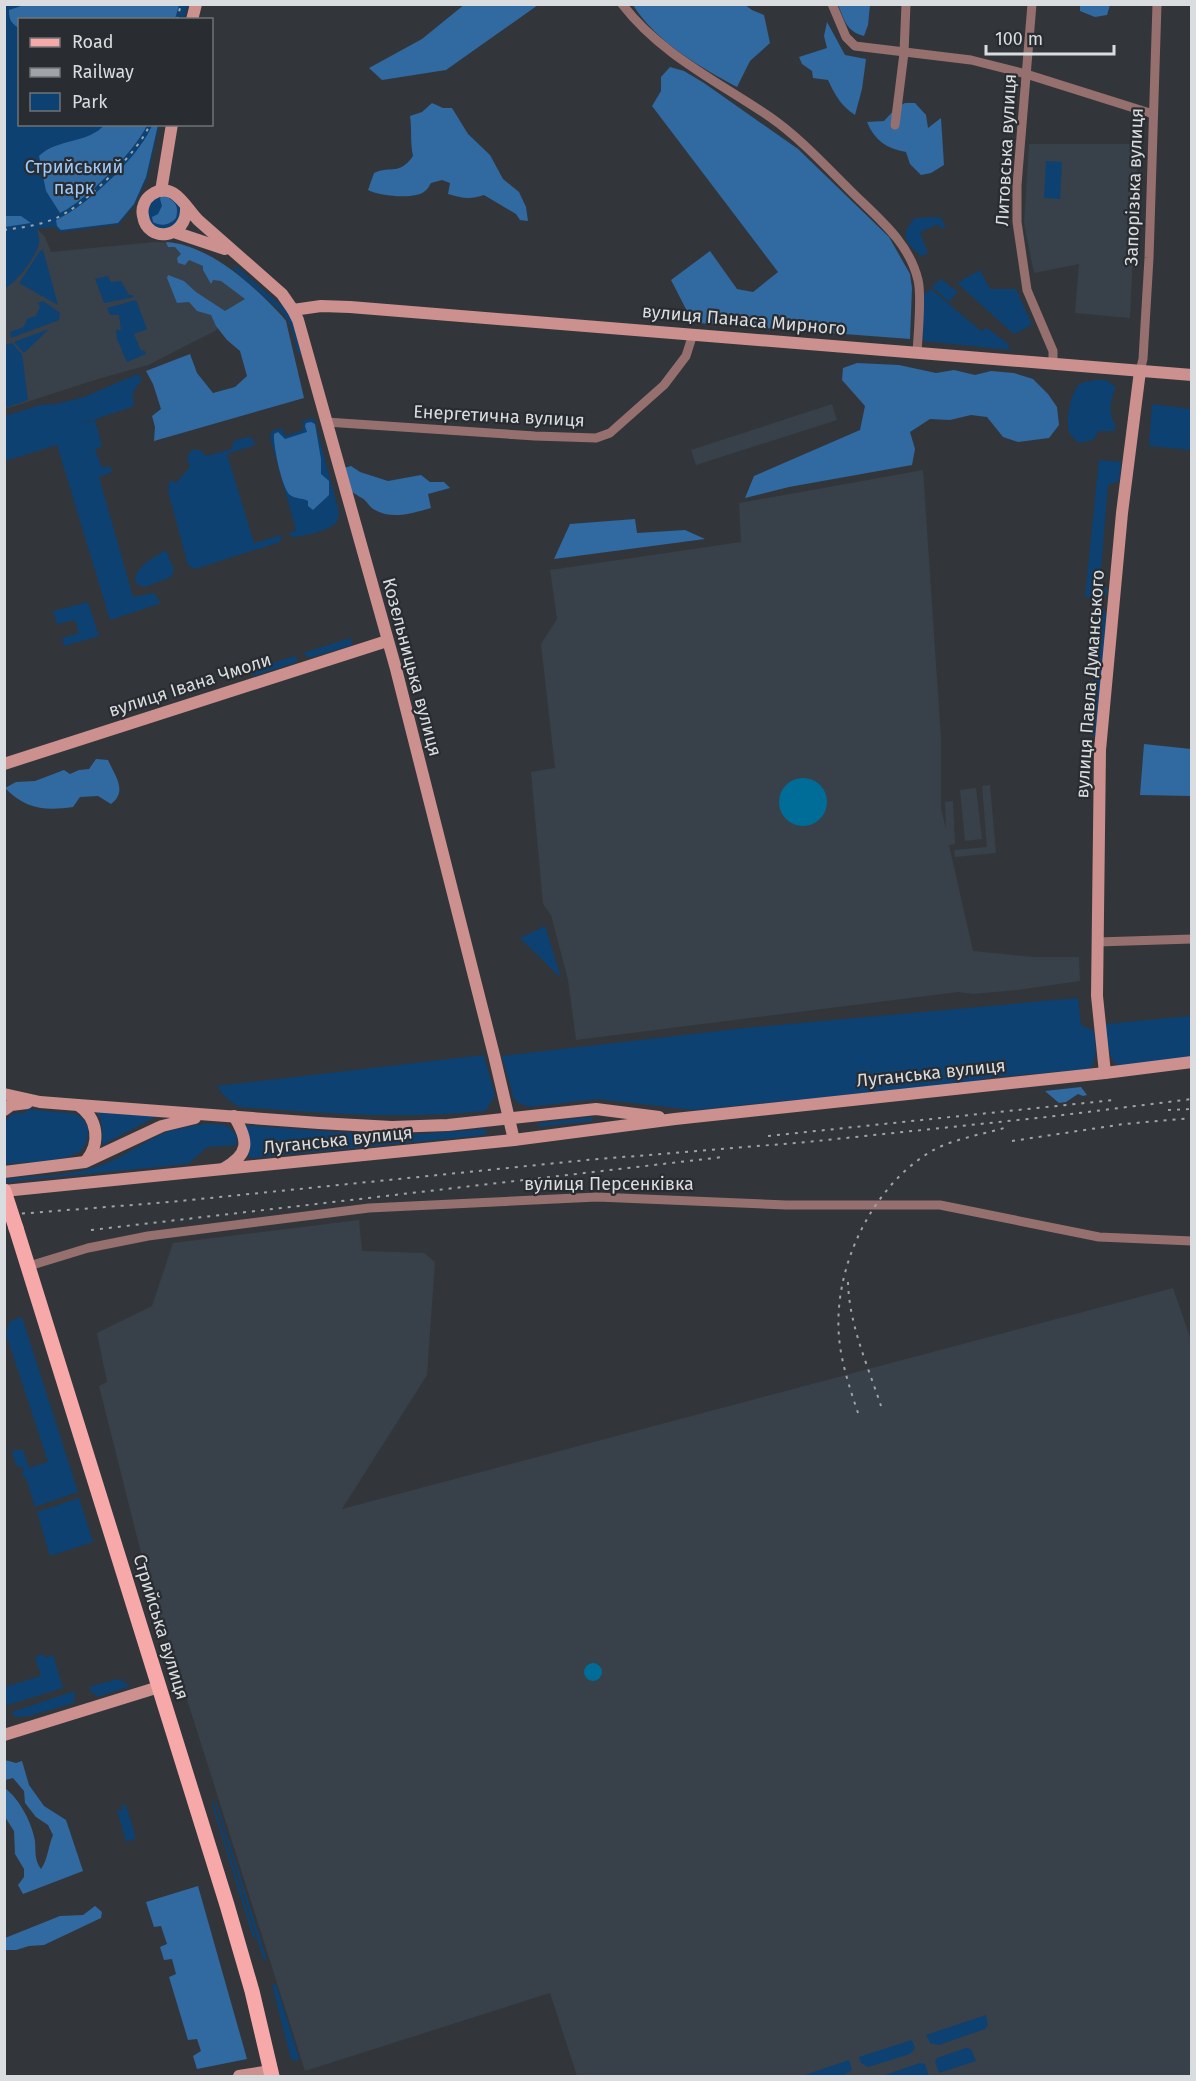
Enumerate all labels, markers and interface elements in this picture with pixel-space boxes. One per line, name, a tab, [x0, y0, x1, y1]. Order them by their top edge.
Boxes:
legend	[18, 18, 213, 126]
scale bar	[986, 18, 1114, 56]
text: 100 m	[995, 28, 1043, 50]
text: Road	[72, 31, 114, 53]
text: Railway	[72, 61, 134, 83]
street label: Литовська вулиця	[991, 73, 1021, 227]
text: Park	[72, 91, 108, 113]
street label: Запорізька вулиця	[1120, 108, 1148, 266]
park label: Стрийський парк	[25, 156, 123, 199]
street label: вулиця Панаса Мирного	[641, 300, 847, 340]
street label: Енергетична вулиця	[413, 401, 585, 431]
street label: вулиця Павла Думанського	[1071, 569, 1109, 799]
street label: Козельницька вулиця	[378, 575, 446, 759]
street label: вулиця Івана Чмоли	[106, 648, 274, 722]
street label: Луганська вулиця	[855, 1054, 1007, 1092]
street label: Луганська вулиця	[262, 1121, 414, 1159]
street label: вулиця Персенківка	[524, 1173, 694, 1195]
street label: Стрийська вулиця	[128, 1551, 194, 1703]

